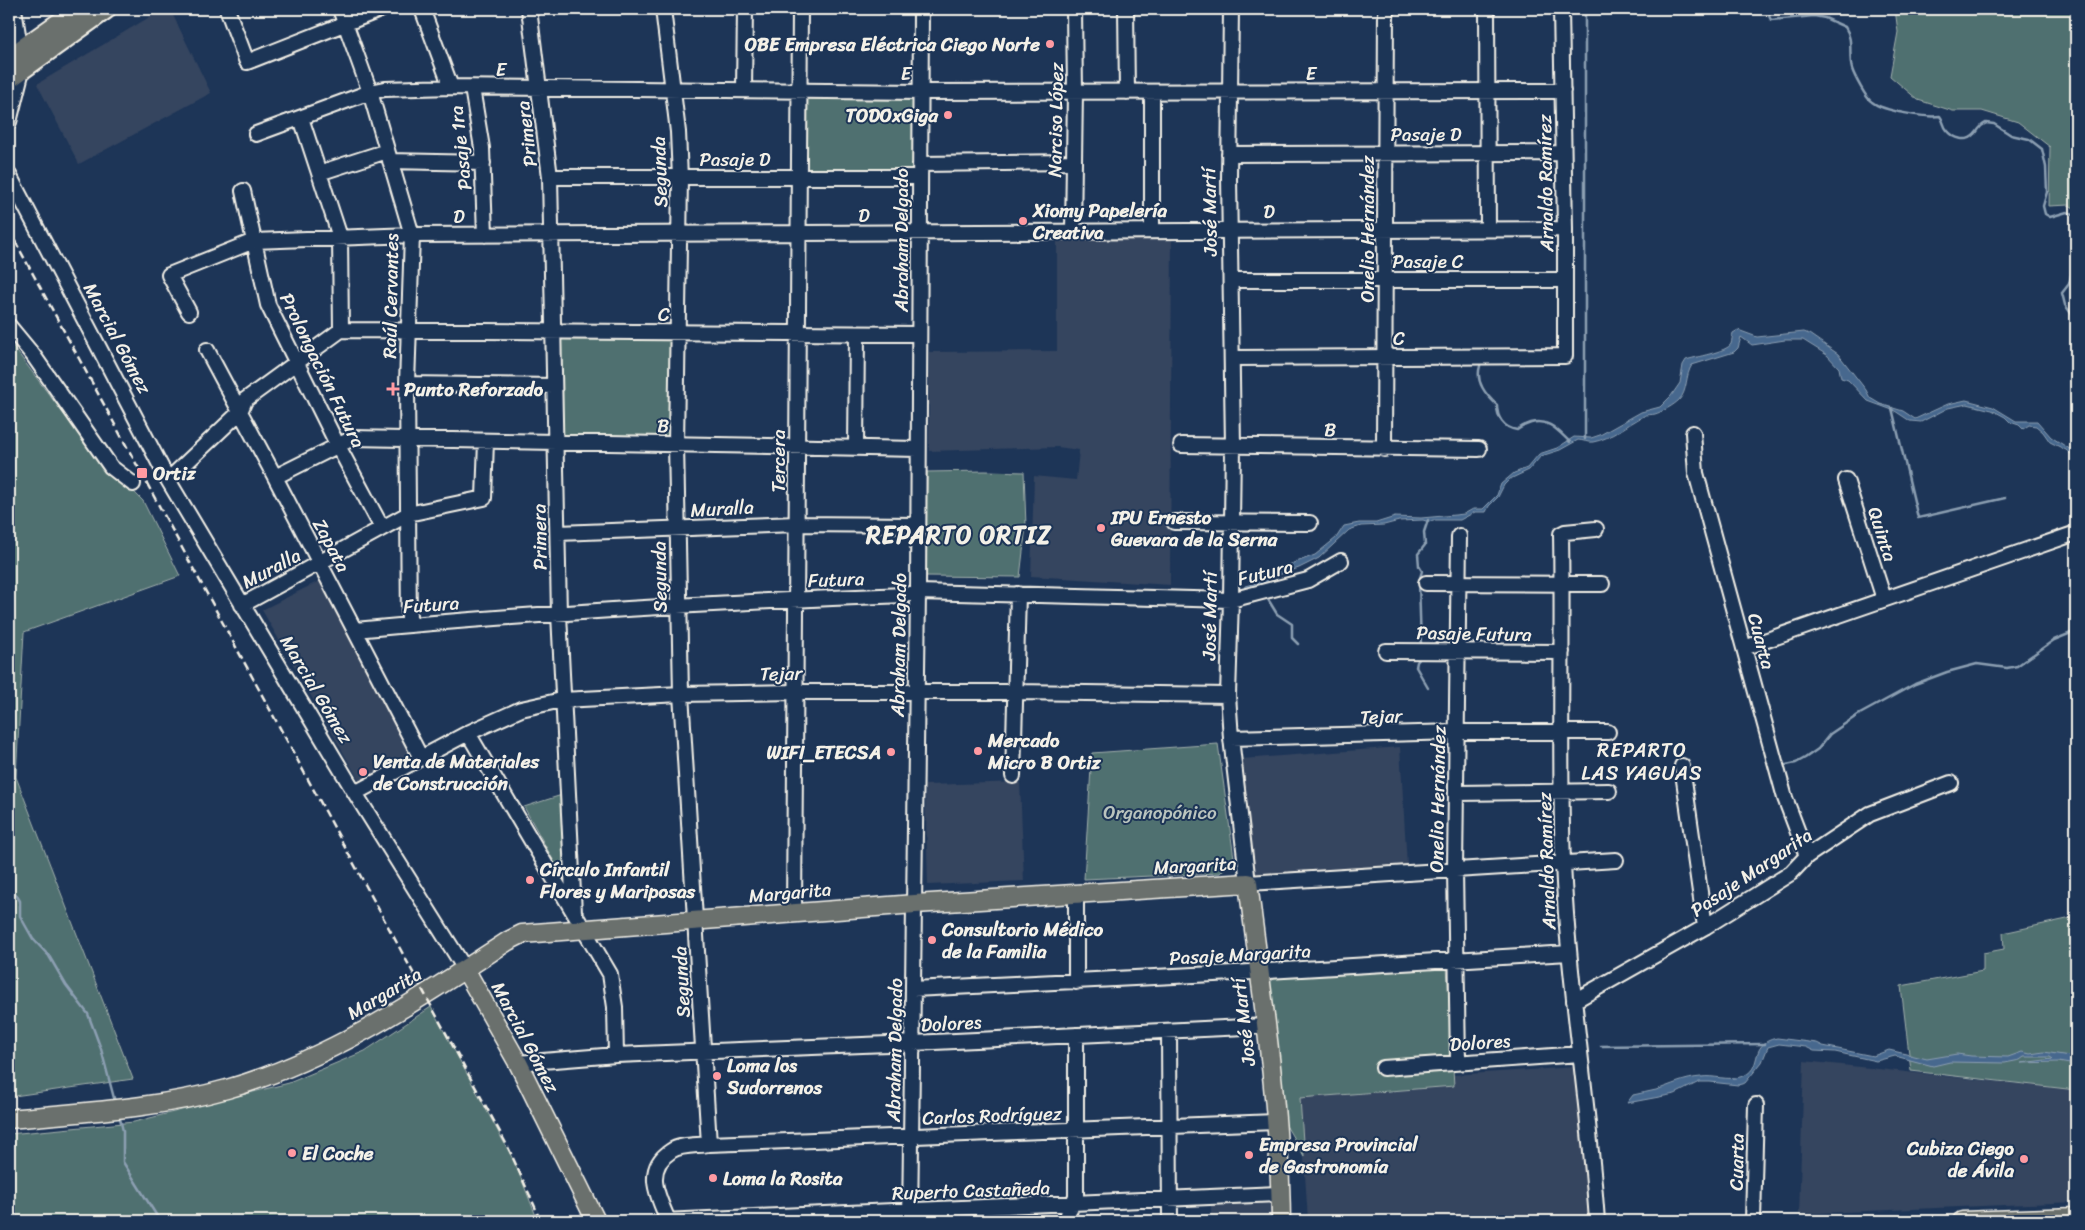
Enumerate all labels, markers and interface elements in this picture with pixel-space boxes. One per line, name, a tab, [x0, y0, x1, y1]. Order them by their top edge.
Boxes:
place label: OBE Empresa Eléctrica Ciego Norte	[745, 28, 1040, 61]
marker: OBE Empresa Eléctrica Ciego Norte	[1044, 38, 1056, 50]
street label: E	[496, 53, 508, 86]
street label: E	[901, 57, 913, 90]
street label: E	[1306, 57, 1318, 90]
street label: Narciso López	[1038, 61, 1073, 178]
street label: Primera	[506, 99, 547, 169]
place label: TODOxGiga	[846, 99, 938, 132]
street label: Pasaje 1ra	[440, 103, 481, 192]
marker: TODOxGiga	[942, 109, 954, 121]
street label: Arnaldo Ramírez	[1528, 113, 1563, 253]
street label: Pasaje D	[1391, 118, 1462, 151]
street label: Segunda	[642, 135, 677, 208]
street label: Pasaje D	[700, 143, 771, 176]
street label: Onelio Hernández	[1351, 154, 1384, 303]
street label: José Martí	[1192, 165, 1227, 258]
street label: Abraham Delgado	[885, 168, 918, 313]
place label: Xiomy Papelería Creativa	[1032, 194, 1167, 249]
street label: D	[1263, 195, 1276, 228]
street label: D	[858, 199, 870, 232]
street label: D	[453, 200, 465, 233]
marker: Xiomy Papelería Creativa	[1017, 215, 1029, 227]
street label: Raúl Cervantes	[373, 233, 408, 359]
street label: Pasaje C	[1392, 245, 1464, 278]
street label: Marcial Gómez	[74, 276, 161, 401]
street label: Prolongación Futura	[271, 287, 375, 454]
street label: C	[658, 298, 670, 331]
street label: C	[1393, 322, 1405, 355]
place label: Punto Reforzado	[404, 373, 544, 406]
marker: Punto Reforzado	[386, 382, 400, 396]
street label: B	[657, 409, 669, 442]
street label: B	[1324, 413, 1336, 446]
street label: Tercera	[762, 429, 795, 493]
place label: Ortiz	[153, 457, 197, 490]
marker: Ortiz	[135, 466, 149, 480]
street label: Muralla	[690, 490, 755, 527]
place label: IPU Ernesto Guevara de la Serna	[1110, 501, 1278, 556]
street label: Primera	[522, 503, 557, 570]
street label: Quinta	[1858, 503, 1907, 566]
street label: Zapata	[304, 512, 360, 579]
district label: REPARTO ORTIZ	[865, 514, 1052, 556]
marker: IPU Ernesto Guevara de la Serna	[1095, 522, 1107, 534]
street label: Muralla	[236, 539, 307, 598]
street label: Segunda	[642, 541, 677, 613]
street label: Futura	[1234, 550, 1297, 595]
street label: Futura	[807, 562, 865, 597]
street label: José Martí	[1192, 569, 1227, 662]
street label: Abraham Delgado	[881, 572, 916, 718]
street label: Futura	[402, 586, 461, 623]
street label: Cuarta	[1738, 609, 1785, 673]
street label: Pasaje Futura	[1416, 616, 1532, 651]
street label: Marcial Gómez	[271, 628, 363, 751]
street label: Tejar	[760, 657, 804, 690]
street label: Tejar	[1359, 699, 1404, 734]
place label: Mercado Micro B Ortiz	[987, 724, 1101, 779]
street label: Onelio Hernández	[1420, 724, 1455, 873]
district label: REPARTO LAS YAGUAS	[1581, 733, 1703, 791]
place label: WIFI_ETECSA	[767, 736, 881, 769]
place label: Venta de Materiales de Construcción	[373, 745, 541, 800]
marker: Mercado Micro B Ortiz	[972, 745, 984, 757]
marker: WIFI_ETECSA	[885, 746, 897, 758]
marker: Venta de Materiales de Construcción	[357, 766, 369, 778]
street label: Arnaldo Ramírez	[1528, 791, 1565, 931]
park label: Organopónico	[1103, 796, 1217, 829]
street label: Pasaje Margarita	[1683, 819, 1820, 926]
street label: Margarita	[1153, 847, 1238, 884]
place label: Círculo Infantil Flores y Mariposas	[539, 853, 697, 908]
street label: Margarita	[747, 872, 833, 913]
marker: Círculo Infantil Flores y Mariposas	[524, 874, 536, 886]
place label: Consultorio Médico de la Familia	[941, 913, 1103, 968]
marker: Consultorio Médico de la Familia	[926, 934, 938, 946]
street label: Pasaje Margarita	[1168, 934, 1312, 975]
street label: Segunda	[663, 945, 700, 1018]
street label: Margarita	[340, 958, 429, 1029]
street label: José Martí	[1221, 973, 1265, 1069]
street label: Marcial Gómez	[482, 975, 569, 1100]
street label: Abraham Delgado	[877, 977, 912, 1123]
street label: Dolores	[920, 1005, 982, 1042]
street label: Dolores	[1449, 1024, 1512, 1061]
place label: Loma los Sudorrenos	[726, 1049, 823, 1104]
marker: Loma los Sudorrenos	[711, 1070, 723, 1082]
street label: Carlos Rodríguez	[922, 1097, 1063, 1134]
place label: Empresa Provincial de Gastronomía	[1259, 1128, 1418, 1183]
place label: Cubiza Ciego de Ávila	[1906, 1132, 2015, 1187]
street label: Cuarta	[1720, 1133, 1754, 1191]
place label: El Coche	[302, 1137, 374, 1170]
marker: El Coche	[286, 1147, 298, 1159]
marker: Empresa Provincial de Gastronomía	[1243, 1149, 1255, 1161]
marker: Cubiza Ciego de Ávila	[2018, 1153, 2030, 1165]
place label: Loma la Rosita	[723, 1162, 843, 1195]
street label: Ruperto Castañeda	[891, 1171, 1051, 1210]
marker: Loma la Rosita	[707, 1172, 719, 1184]

